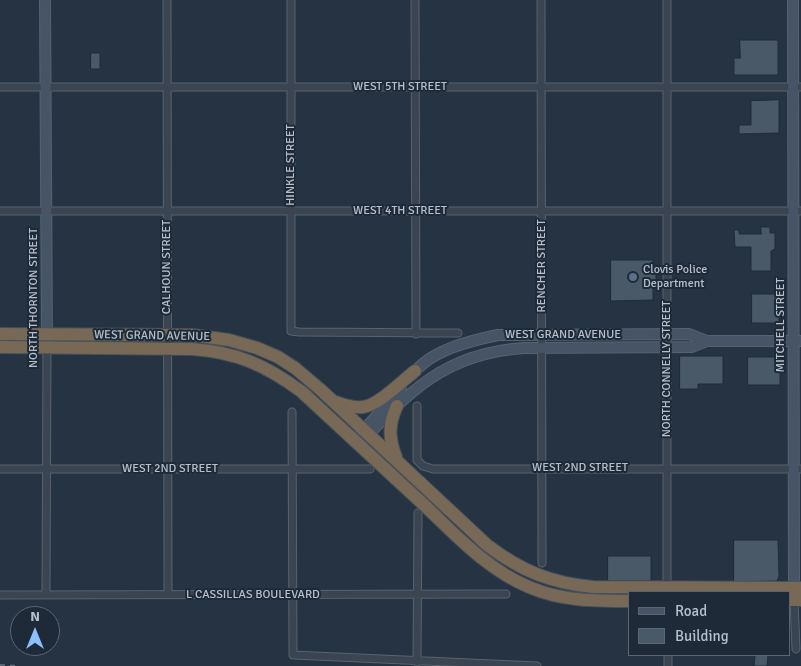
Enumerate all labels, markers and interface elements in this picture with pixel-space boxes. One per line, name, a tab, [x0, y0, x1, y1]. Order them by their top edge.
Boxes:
street label: WEST 5TH STREET	[353, 80, 447, 94]
street label: HINKLE STREET	[284, 124, 298, 206]
street label: WEST 4TH STREET	[353, 204, 447, 218]
street label: RENCHER STREET	[535, 219, 549, 313]
street label: CALHOUN STREET	[160, 220, 174, 314]
street label: NORTH THORNTON STREET	[27, 228, 41, 368]
place label: Clovis Police Department	[643, 263, 707, 291]
marker: Clovis Police Department	[627, 271, 639, 283]
street label: MITCHELL STREET	[774, 278, 788, 372]
street label: NORTH CONNELLY STREET	[660, 301, 674, 437]
street label: WEST GRAND AVENUE	[94, 328, 210, 344]
street label: WEST GRAND AVENUE	[505, 328, 621, 342]
street label: WEST 2ND STREET	[532, 461, 628, 475]
street label: WEST 2ND STREET	[122, 462, 218, 476]
street label: L CASSILLAS BOULEVARD	[186, 588, 320, 602]
legend	[628, 591, 791, 656]
text: Road	[675, 602, 707, 620]
north arrow	[10, 606, 60, 656]
text: N	[30, 608, 40, 625]
text: Building	[675, 627, 729, 645]

